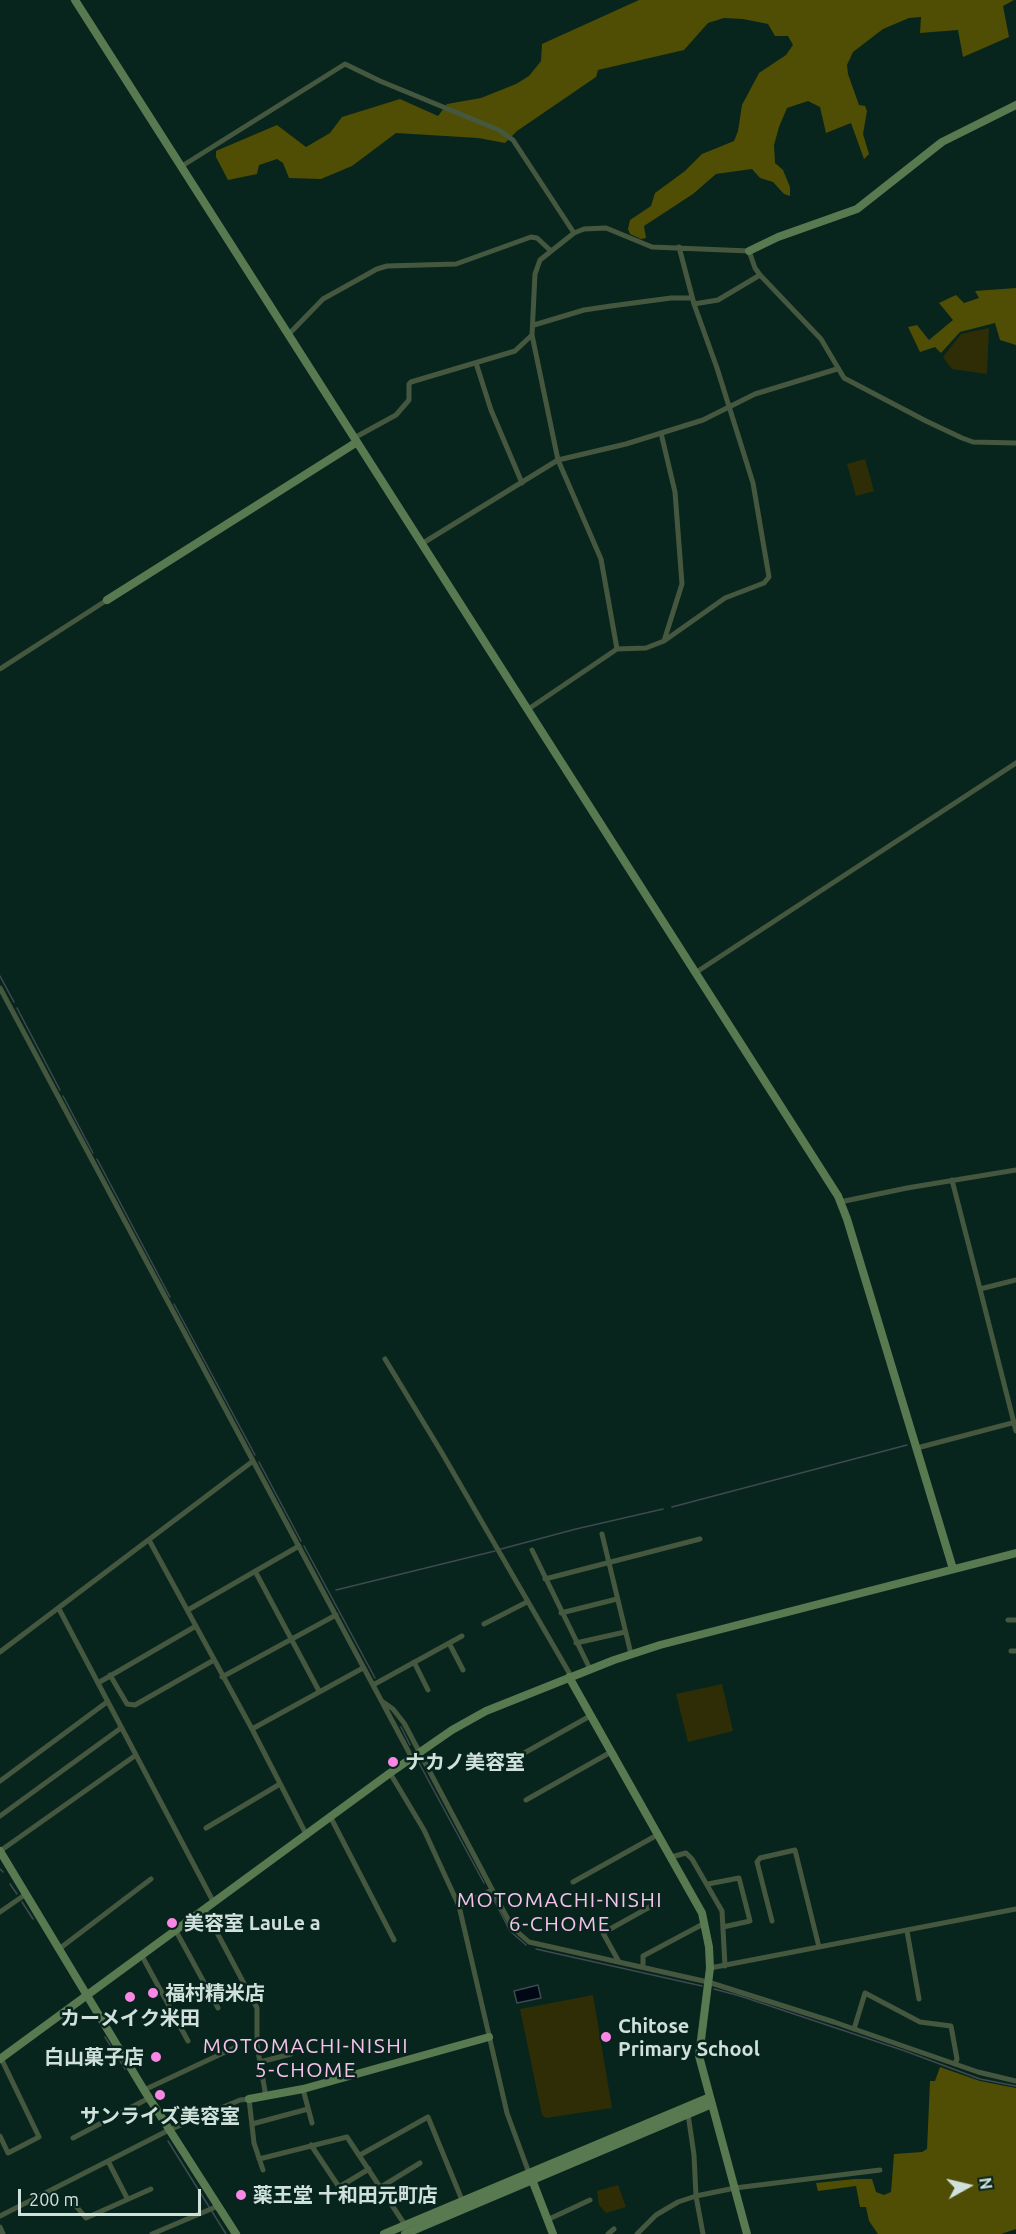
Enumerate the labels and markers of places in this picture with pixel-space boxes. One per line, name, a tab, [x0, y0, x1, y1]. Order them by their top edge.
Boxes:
place label: ナカノ美容室	[405, 1750, 525, 1774]
marker: ナカノ美容室	[386, 1755, 400, 1769]
place label: 美容室 LauLe a	[184, 1911, 321, 1935]
marker: 美容室 LauLe a	[165, 1916, 179, 1930]
place label: 福村精米店	[165, 1981, 265, 2005]
marker: 福村精米店	[146, 1986, 160, 2000]
marker: カーメイク米田	[123, 1990, 137, 2004]
place label: カーメイク米田	[60, 2006, 200, 2030]
place label: Chitose Primary School	[618, 2014, 760, 2061]
marker: Chitose Primary School	[599, 2030, 613, 2044]
place label: 白山菓子店	[44, 2045, 144, 2069]
marker: 白山菓子店	[149, 2050, 163, 2064]
marker: サンライズ美容室	[153, 2088, 167, 2102]
place label: サンライズ美容室	[80, 2104, 240, 2128]
place label: 薬王堂 十和田元町店	[253, 2183, 438, 2207]
marker: 薬王堂 十和田元町店	[234, 2188, 248, 2202]

